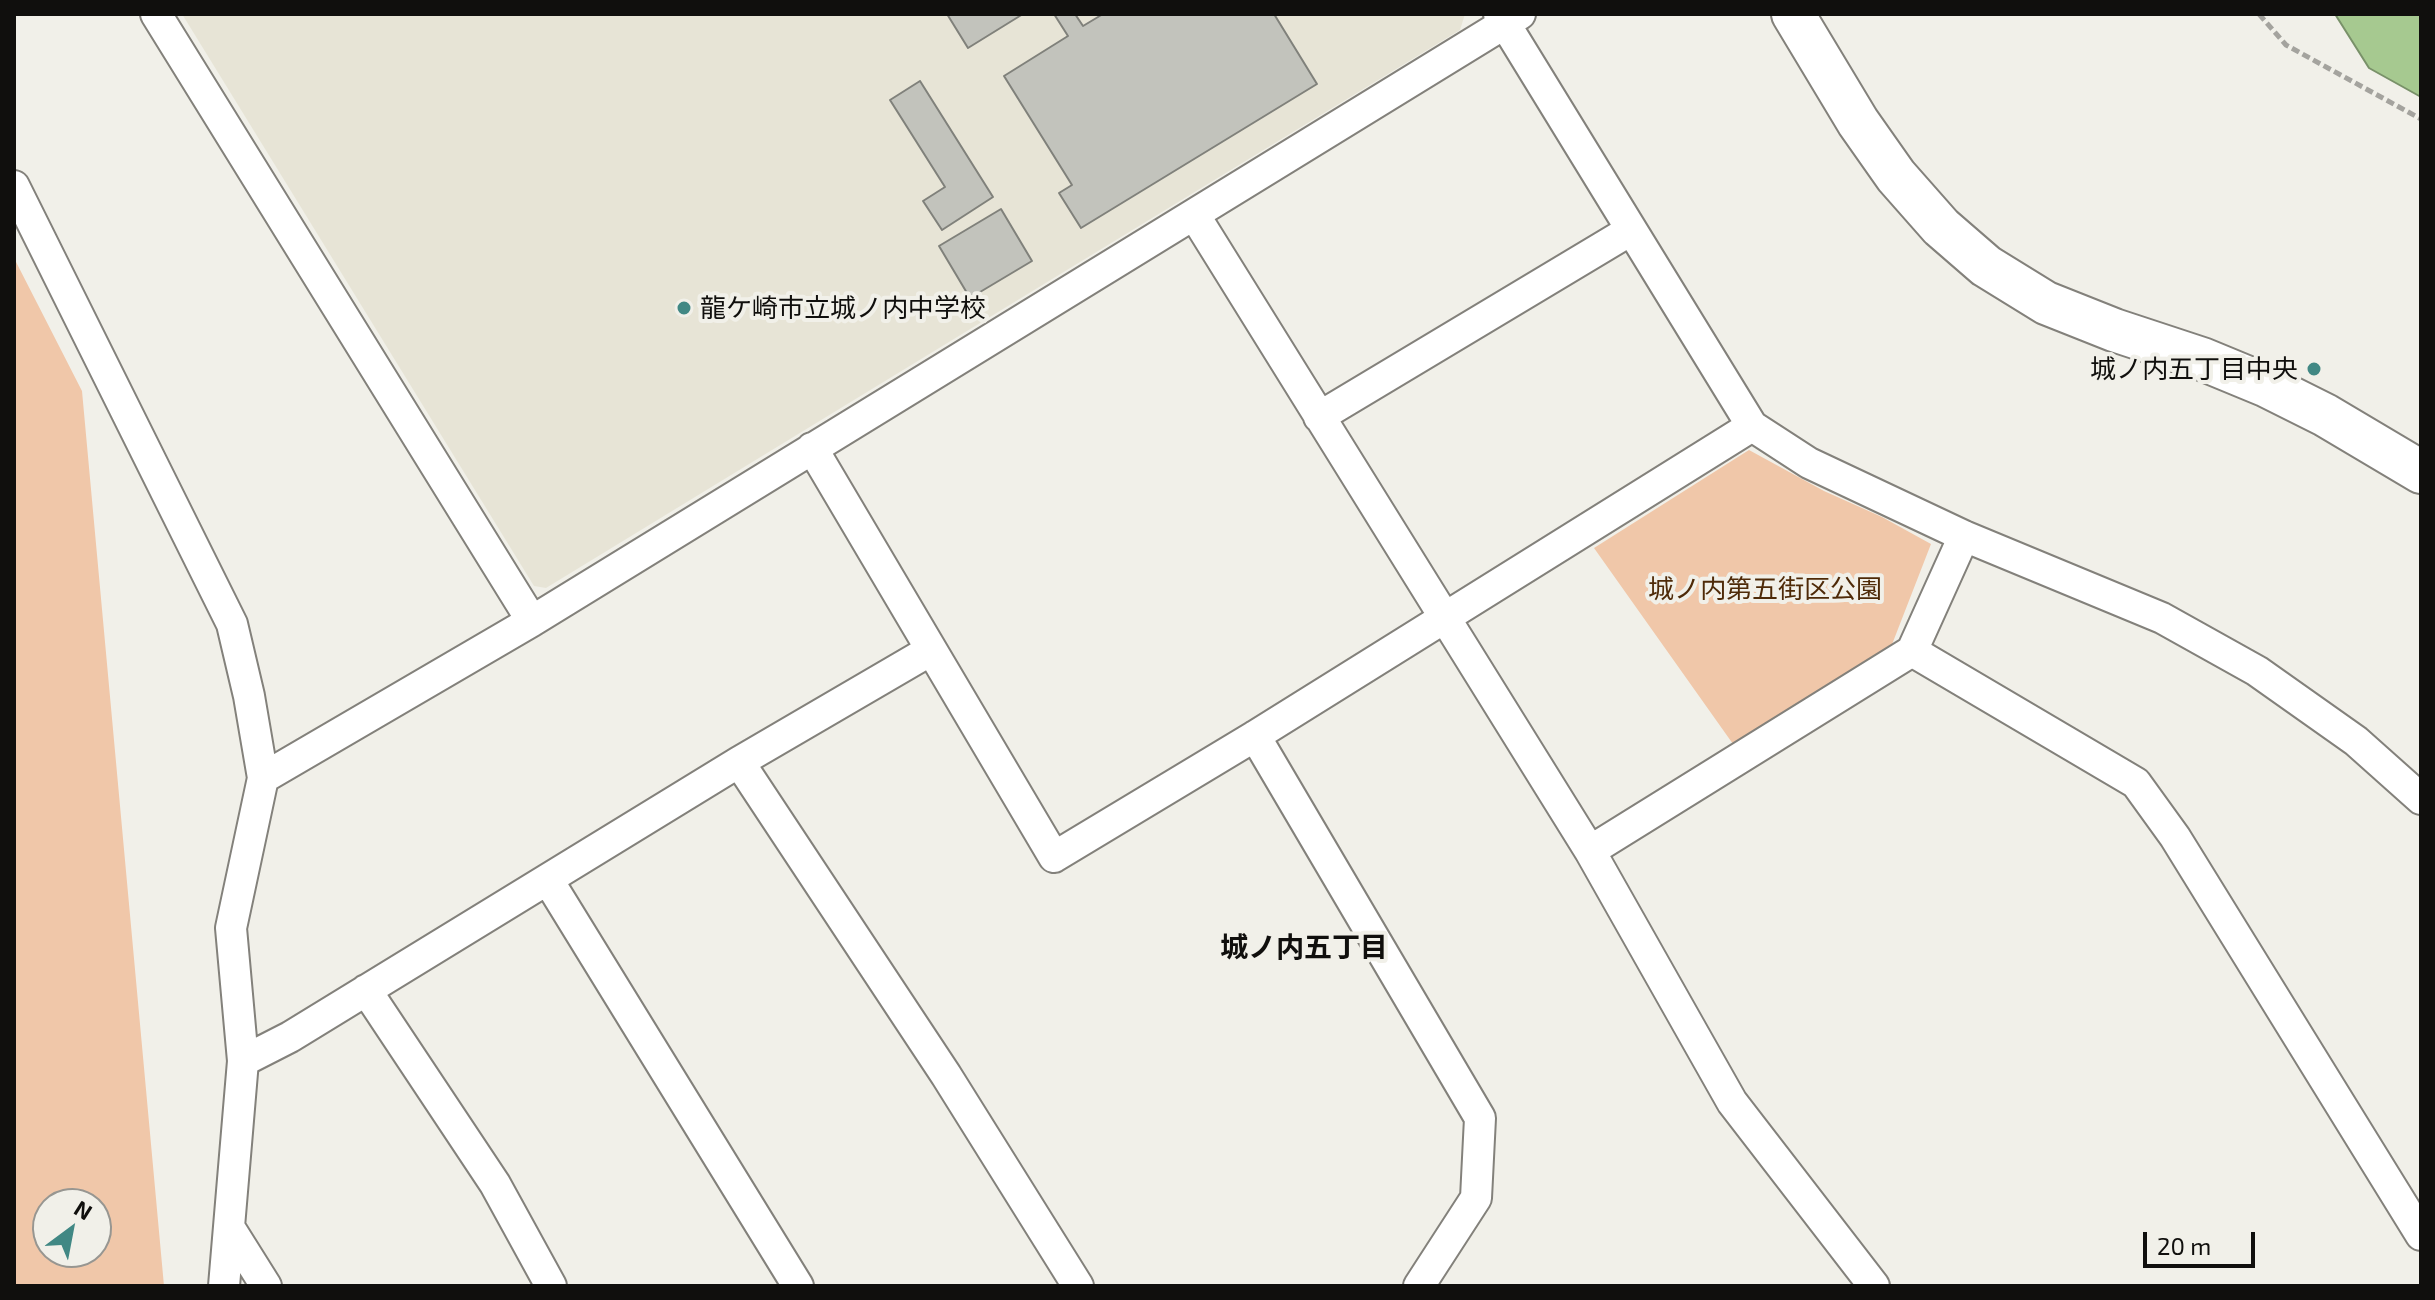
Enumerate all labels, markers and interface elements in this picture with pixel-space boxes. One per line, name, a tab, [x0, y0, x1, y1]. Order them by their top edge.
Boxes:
place label: 龍ケ崎市立城ノ内中学校	[700, 292, 986, 324]
marker: 龍ケ崎市立城ノ内中学校	[675, 299, 693, 317]
place label: 城ノ内五丁目中央	[2090, 353, 2298, 385]
marker: 城ノ内五丁目中央	[2305, 360, 2323, 378]
park label: 城ノ内第五街区公園	[1648, 573, 1882, 605]
district label: 城ノ内五丁目	[1220, 931, 1388, 965]
north arrow	[32, 1188, 112, 1268]
text: N	[70, 1194, 97, 1225]
scale bar	[2147, 1216, 2259, 1266]
text: 20 m	[2157, 1231, 2211, 1260]

